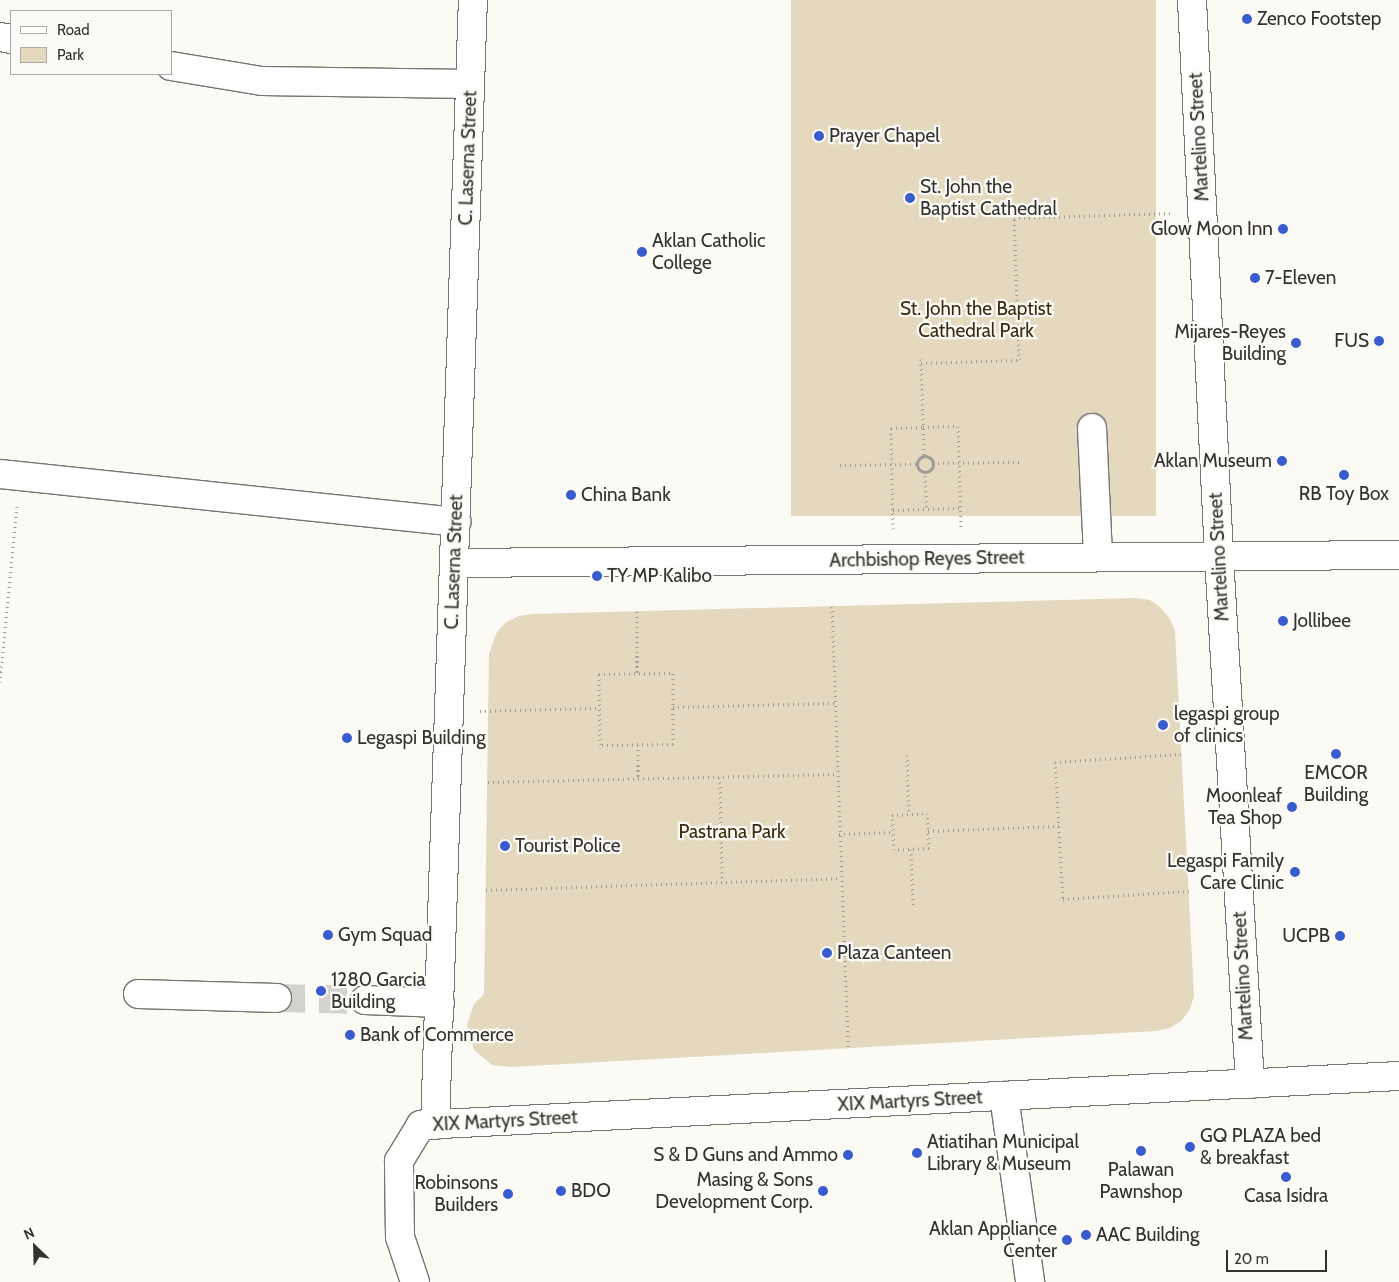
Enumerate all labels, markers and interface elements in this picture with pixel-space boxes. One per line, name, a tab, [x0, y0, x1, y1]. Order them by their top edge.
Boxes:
place label: Zenco Footstep	[1257, 8, 1381, 30]
legend	[10, 10, 172, 75]
marker: Zenco Footstep	[1241, 13, 1253, 25]
text: Road	[57, 21, 90, 39]
text: Park	[57, 46, 84, 64]
street label: Martelino Street	[1184, 72, 1214, 202]
street label: C. Laserna Street	[454, 90, 482, 226]
place label: Prayer Chapel	[829, 125, 940, 147]
marker: Prayer Chapel	[813, 130, 825, 142]
place label: St. John the Baptist Cathedral	[920, 176, 1057, 220]
marker: St. John the Baptist Cathedral	[904, 192, 916, 204]
place label: Glow Moon Inn	[1151, 218, 1273, 240]
marker: Glow Moon Inn	[1277, 223, 1289, 235]
place label: Aklan Catholic College	[652, 230, 766, 274]
marker: Aklan Catholic College	[636, 246, 648, 258]
place label: 7-Eleven	[1265, 267, 1336, 289]
marker: 7-Eleven	[1249, 272, 1261, 284]
park label: St. John the Baptist Cathedral Park	[900, 298, 1052, 342]
place label: Mijares-Reyes Building	[1174, 321, 1286, 365]
place label: FUS	[1334, 330, 1369, 352]
marker: FUS	[1373, 335, 1385, 347]
marker: Mijares-Reyes Building	[1290, 337, 1302, 349]
place label: Aklan Museum	[1154, 450, 1272, 472]
marker: Aklan Museum	[1276, 455, 1288, 467]
marker: RB Toy Box	[1338, 469, 1350, 481]
place label: RB Toy Box	[1299, 483, 1389, 505]
place label: China Bank	[581, 484, 671, 506]
marker: China Bank	[565, 489, 577, 501]
street label: Martelino Street	[1204, 492, 1234, 622]
street label: C. Laserna Street	[440, 494, 468, 630]
street label: Archbishop Reyes Street	[829, 546, 1025, 572]
place label: TY MP Kalibo	[607, 565, 712, 587]
marker: TY MP Kalibo	[591, 570, 603, 582]
place label: Jollibee	[1293, 610, 1351, 632]
marker: Jollibee	[1277, 615, 1289, 627]
place label: legaspi group of clinics	[1174, 703, 1280, 747]
marker: legaspi group of clinics	[1156, 718, 1170, 732]
place label: Legaspi Building	[357, 727, 486, 749]
marker: Legaspi Building	[341, 732, 353, 744]
marker: EMCOR Building	[1330, 748, 1342, 760]
place label: EMCOR Building	[1304, 762, 1368, 806]
place label: Moonleaf Tea Shop	[1206, 785, 1282, 829]
marker: Moonleaf Tea Shop	[1286, 801, 1298, 813]
park label: Pastrana Park	[678, 821, 786, 843]
place label: Tourist Police	[515, 835, 620, 857]
marker: Tourist Police	[499, 840, 511, 852]
place label: Legaspi Family Care Clinic	[1167, 850, 1284, 894]
marker: Legaspi Family Care Clinic	[1288, 865, 1302, 879]
street label: Martelino Street	[1228, 911, 1258, 1041]
place label: Gym Squad	[338, 924, 432, 946]
place label: UCPB	[1282, 925, 1330, 947]
marker: Gym Squad	[322, 929, 334, 941]
marker: UCPB	[1334, 930, 1346, 942]
place label: Plaza Canteen	[837, 942, 951, 964]
marker: Plaza Canteen	[821, 947, 833, 959]
place label: 1280 Garcia Building	[331, 969, 426, 1013]
marker: 1280 Garcia Building	[315, 985, 327, 997]
place label: Bank of Commerce	[360, 1024, 514, 1046]
marker: Bank of Commerce	[344, 1029, 356, 1041]
street label: XIX Martyrs Street	[837, 1086, 983, 1116]
street label: XIX Martyrs Street	[432, 1106, 578, 1136]
place label: GQ PLAZA bed & breakfast	[1200, 1125, 1321, 1169]
place label: Atiatihan Municipal Library & Museum	[927, 1131, 1079, 1175]
marker: GQ PLAZA bed & breakfast	[1184, 1141, 1196, 1153]
place label: S & D Guns and Ammo	[653, 1144, 838, 1166]
marker: Palawan Pawnshop	[1135, 1145, 1147, 1157]
marker: Atiatihan Municipal Library & Museum	[911, 1147, 923, 1159]
marker: S & D Guns and Ammo	[842, 1149, 854, 1161]
place label: Palawan Pawnshop	[1099, 1159, 1183, 1203]
place label: Masing & Sons Development Corp.	[655, 1169, 813, 1213]
marker: Casa Isidra	[1280, 1171, 1292, 1183]
place label: Robinsons Builders	[414, 1172, 498, 1216]
place label: BDO	[571, 1180, 611, 1202]
marker: BDO	[555, 1185, 567, 1197]
marker: Masing & Sons Development Corp.	[817, 1185, 829, 1197]
place label: Casa Isidra	[1244, 1185, 1328, 1207]
marker: Robinsons Builders	[502, 1188, 514, 1200]
place label: Aklan Appliance Center	[929, 1218, 1057, 1262]
north arrow	[10, 1222, 60, 1272]
text: N	[21, 1223, 37, 1244]
place label: AAC Building	[1096, 1224, 1199, 1246]
marker: AAC Building	[1080, 1229, 1092, 1241]
marker: Aklan Appliance Center	[1061, 1234, 1073, 1246]
scale bar	[1229, 1240, 1330, 1272]
text: 20 m	[1234, 1250, 1269, 1268]

